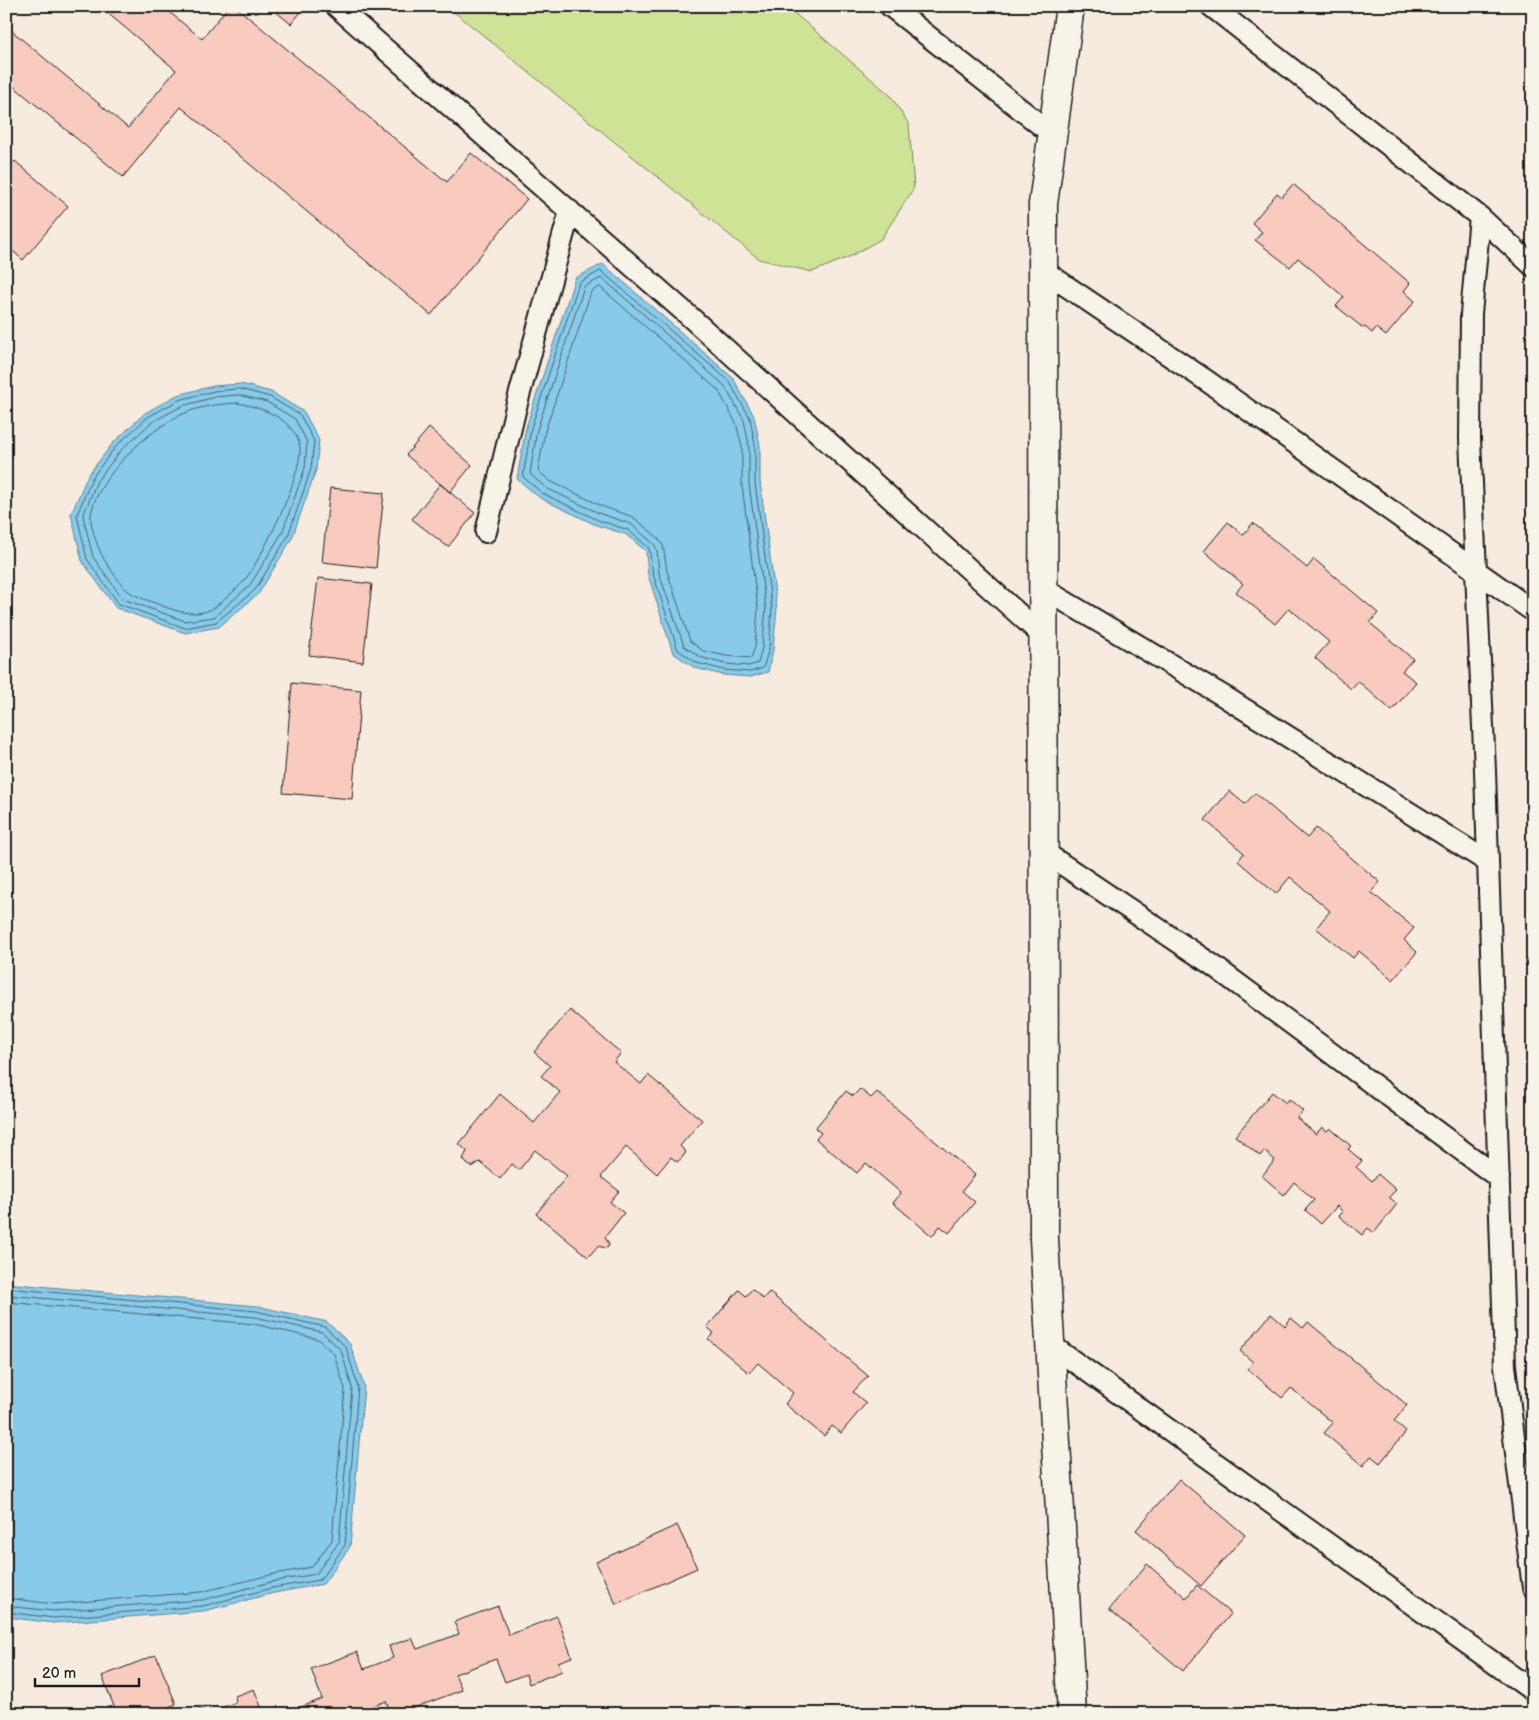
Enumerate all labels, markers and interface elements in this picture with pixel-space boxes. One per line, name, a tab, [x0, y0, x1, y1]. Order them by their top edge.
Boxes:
scale bar	[35, 1655, 139, 1687]
text: 20 m	[42, 1664, 76, 1683]

